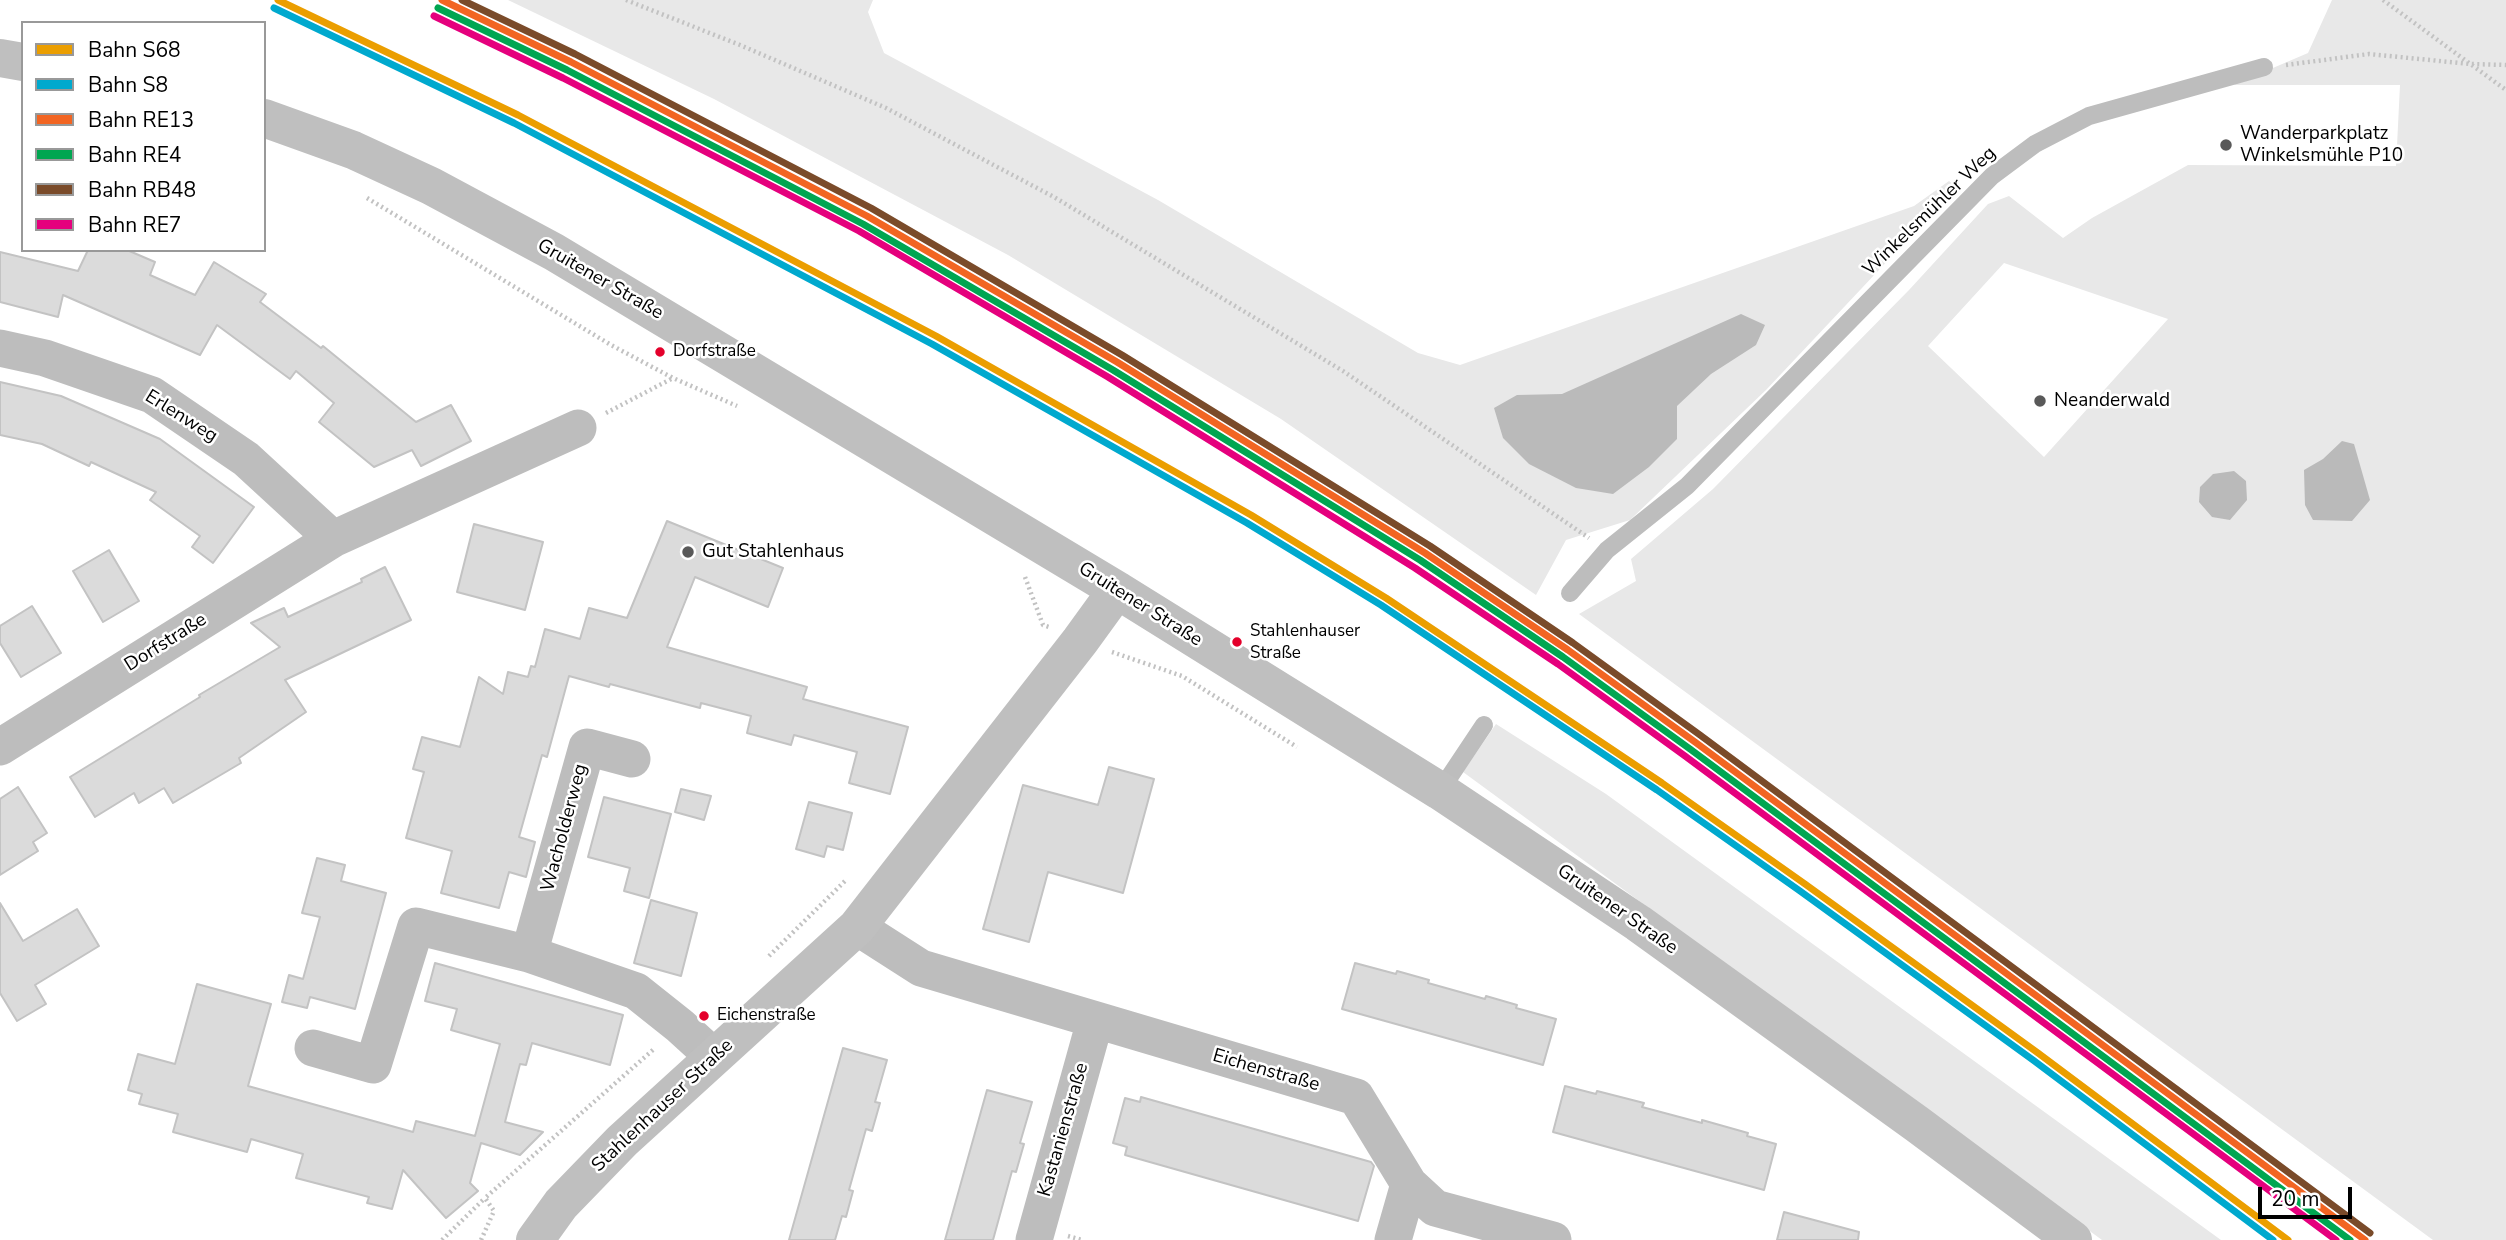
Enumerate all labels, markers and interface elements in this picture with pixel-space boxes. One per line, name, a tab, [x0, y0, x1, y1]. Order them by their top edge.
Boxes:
legend	[21, 21, 266, 252]
text: Bahn S68	[88, 36, 181, 64]
text: Bahn S8	[88, 71, 168, 99]
text: Bahn RE13	[88, 106, 194, 134]
place label: Wanderparkplatz Winkelsmühle P10	[2240, 123, 2403, 167]
marker: Wanderparkplatz Winkelsmühle P10	[2218, 137, 2234, 153]
text: Bahn RE4	[88, 141, 181, 169]
street label: Winkelsmühler Weg	[1859, 143, 2001, 281]
text: Bahn RB48	[88, 176, 196, 204]
text: Bahn RE7	[88, 211, 181, 239]
street label: Gruitener Straße	[533, 235, 667, 325]
place label: Dorfstraße	[673, 342, 756, 362]
marker: Dorfstraße	[653, 345, 667, 359]
street label: Erlenweg	[140, 386, 222, 448]
place label: Neanderwald	[2054, 390, 2170, 412]
marker: Neanderwald	[2032, 393, 2048, 409]
place label: Gut Stahlenhaus	[702, 541, 844, 563]
marker: Gut Stahlenhaus	[680, 544, 696, 560]
street label: Gruitener Straße	[1074, 558, 1206, 652]
street label: Dorfstraße	[121, 609, 211, 677]
place label: Stahlenhauser Straße	[1250, 622, 1360, 662]
marker: Stahlenhauser Straße	[1230, 635, 1244, 649]
street label: Wacholderweg	[537, 762, 593, 894]
street label: Gruitener Straße	[1552, 860, 1682, 960]
place label: Eichenstraße	[717, 1006, 816, 1026]
marker: Eichenstraße	[697, 1009, 711, 1023]
street label: Stahlenhauser Straße	[588, 1035, 738, 1177]
street label: Eichenstraße	[1210, 1045, 1322, 1097]
street label: Kastanienstraße	[1034, 1060, 1094, 1200]
scale bar	[2261, 1174, 2356, 1218]
text: 20 m	[2271, 1185, 2320, 1213]

